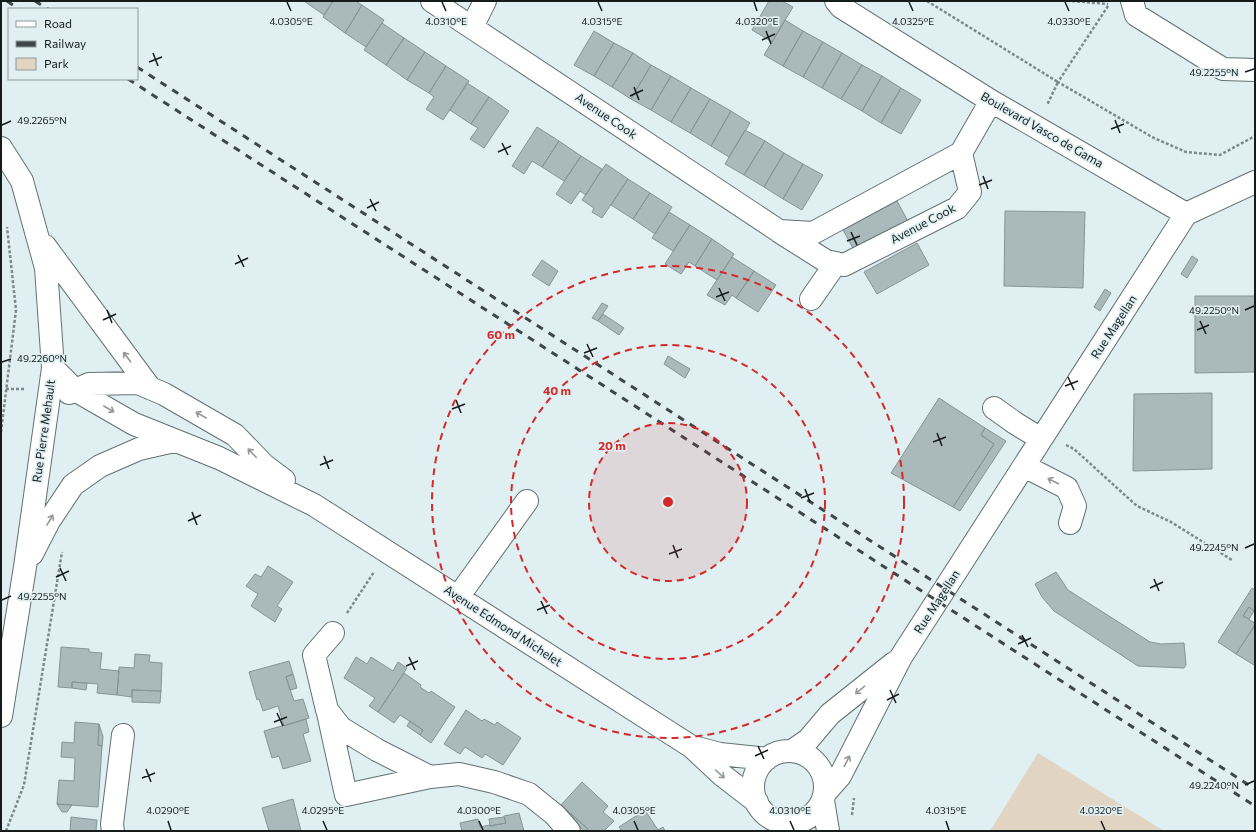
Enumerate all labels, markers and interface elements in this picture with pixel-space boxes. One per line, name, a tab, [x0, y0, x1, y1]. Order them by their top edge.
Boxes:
legend	[8, 8, 138, 80]
text: 4.0305°E	[269, 15, 313, 27]
text: 4.0310°E	[425, 15, 467, 27]
text: 4.0315°E	[582, 15, 623, 27]
text: 4.0320°E	[736, 15, 779, 27]
text: 4.0325°E	[892, 15, 934, 27]
text: 4.0330°E	[1047, 15, 1091, 27]
text: Road	[44, 16, 72, 30]
text: Railway	[44, 36, 86, 50]
text: Park	[44, 56, 70, 70]
text: 49.2255°N	[1189, 66, 1239, 78]
street label: Boulevard Vasco de Gama	[979, 88, 1106, 170]
street label: Avenue Cook	[573, 89, 640, 141]
text: 49.2265°N	[17, 114, 67, 126]
street label: Avenue Cook	[888, 200, 958, 246]
street label: Rue Magellan	[1087, 292, 1139, 361]
text: 49.2250°N	[1189, 304, 1239, 316]
text: 60 m	[487, 327, 515, 341]
one-way arrow	[122, 351, 131, 362]
text: 49.2260°N	[17, 352, 67, 364]
street label: Rue Pierre Mehault	[29, 378, 57, 483]
text: 40 m	[543, 383, 571, 397]
one-way arrow	[103, 406, 115, 414]
one-way arrow	[195, 411, 207, 419]
text: 20 m	[598, 438, 626, 452]
one-way arrow	[248, 448, 257, 458]
one-way arrow	[1048, 477, 1060, 484]
centre of rings	[661, 495, 675, 509]
one-way arrow	[46, 514, 54, 526]
text: 49.2245°N	[1189, 541, 1239, 553]
street label: Rue Magellan	[910, 567, 962, 636]
street label: Avenue Edmond Michelet	[442, 582, 565, 669]
text: 49.2255°N	[17, 590, 67, 602]
one-way arrow	[854, 686, 865, 695]
one-way arrow	[844, 756, 851, 768]
one-way arrow	[715, 769, 725, 778]
text: 49.2240°N	[1189, 779, 1239, 791]
text: 4.0290°E	[146, 804, 190, 816]
text: 4.0295°E	[302, 804, 344, 816]
text: 4.0300°E	[457, 804, 501, 816]
text: 4.0305°E	[612, 804, 656, 816]
text: 4.0310°E	[769, 804, 811, 816]
text: 4.0315°E	[926, 804, 967, 816]
text: 4.0320°E	[1080, 804, 1123, 816]

